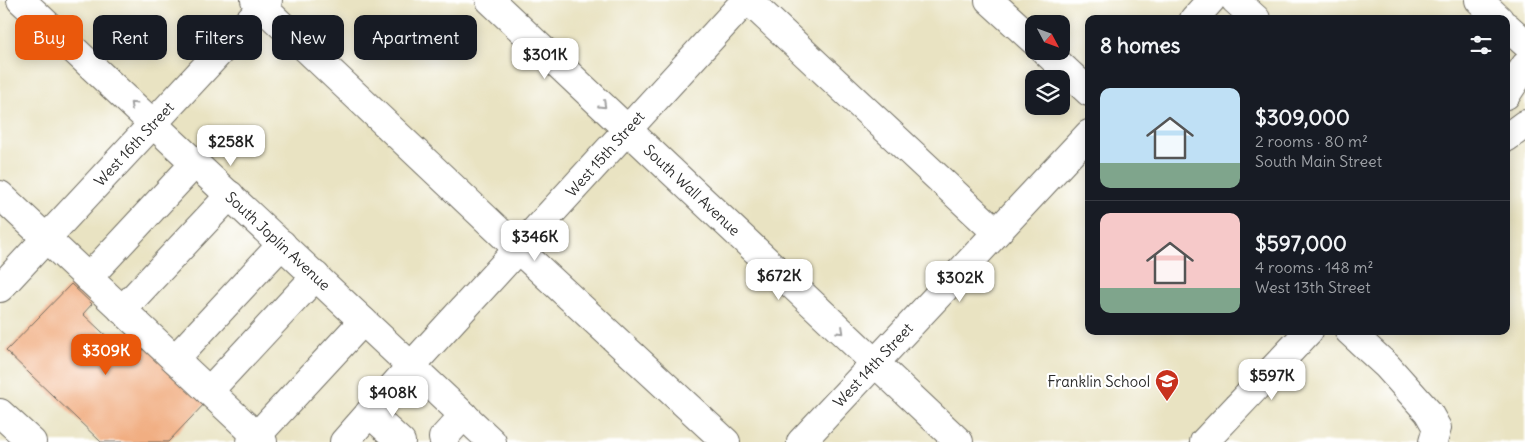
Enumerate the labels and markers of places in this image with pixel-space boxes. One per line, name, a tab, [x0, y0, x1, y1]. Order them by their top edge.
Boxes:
pin: $301K	[510, 38, 580, 80]
pin: $258K	[196, 124, 266, 167]
pin: $346K	[500, 220, 570, 262]
pin: $672K	[744, 258, 814, 301]
pin: $302K	[925, 260, 995, 303]
pin: $309K	[71, 334, 141, 376]
pin: $597K	[1237, 358, 1307, 401]
school or university icon: Franklin School	[1154, 368, 1180, 402]
place label: Franklin School	[1047, 372, 1150, 391]
pin: $408K	[358, 376, 428, 418]

